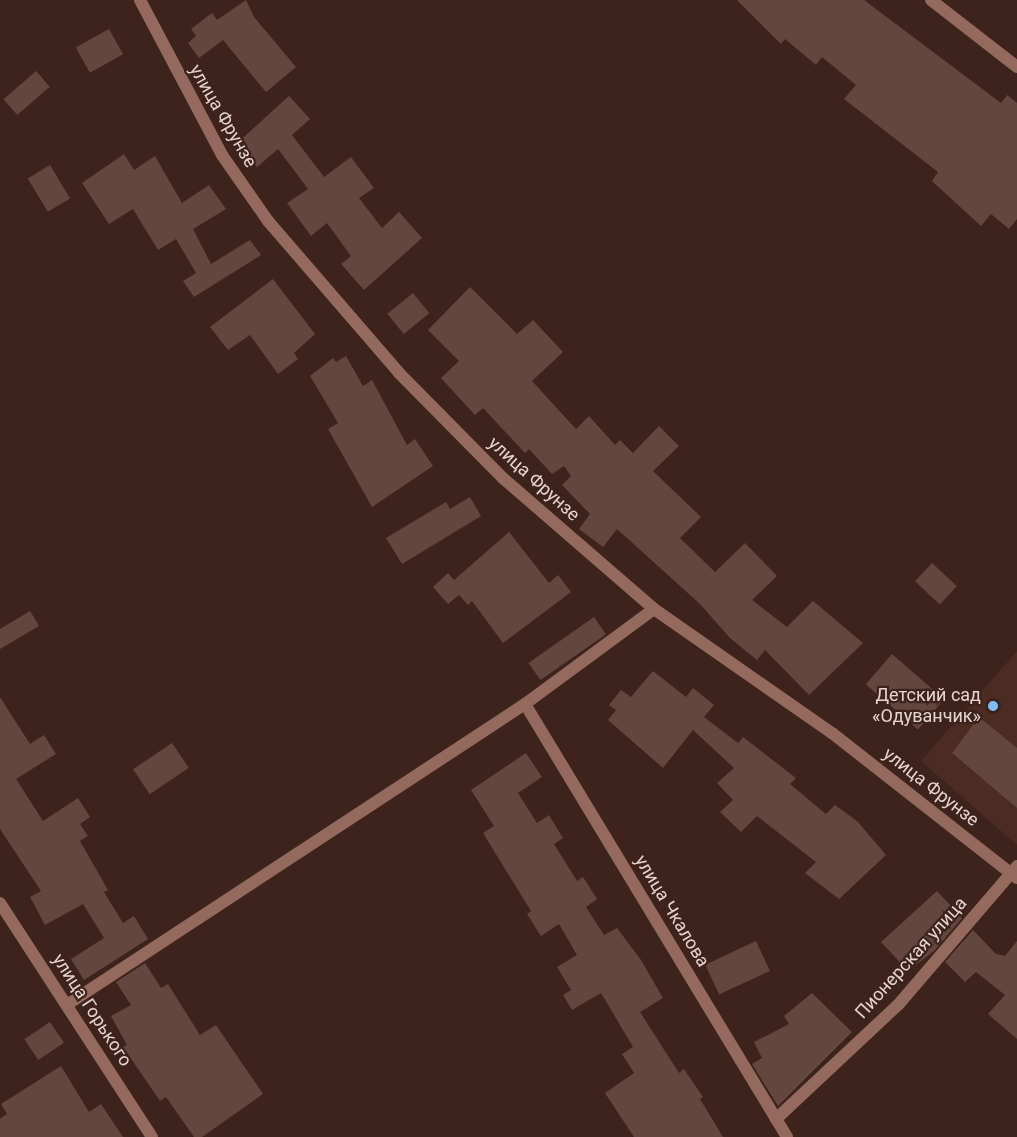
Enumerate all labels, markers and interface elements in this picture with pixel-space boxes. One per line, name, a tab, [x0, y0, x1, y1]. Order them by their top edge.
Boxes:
street label: улица Фрунзе	[185, 61, 261, 171]
street label: улица Фрунзе	[484, 432, 584, 526]
place label: Детский сад «Одуванчик»	[872, 685, 981, 728]
marker: Детский сад «Одуванчик»	[986, 699, 1000, 713]
street label: улица Фрунзе	[879, 743, 983, 831]
street label: улица Чкалова	[630, 851, 714, 971]
street label: Пионерская улица	[851, 893, 971, 1023]
street label: улица Горького	[48, 950, 136, 1070]

